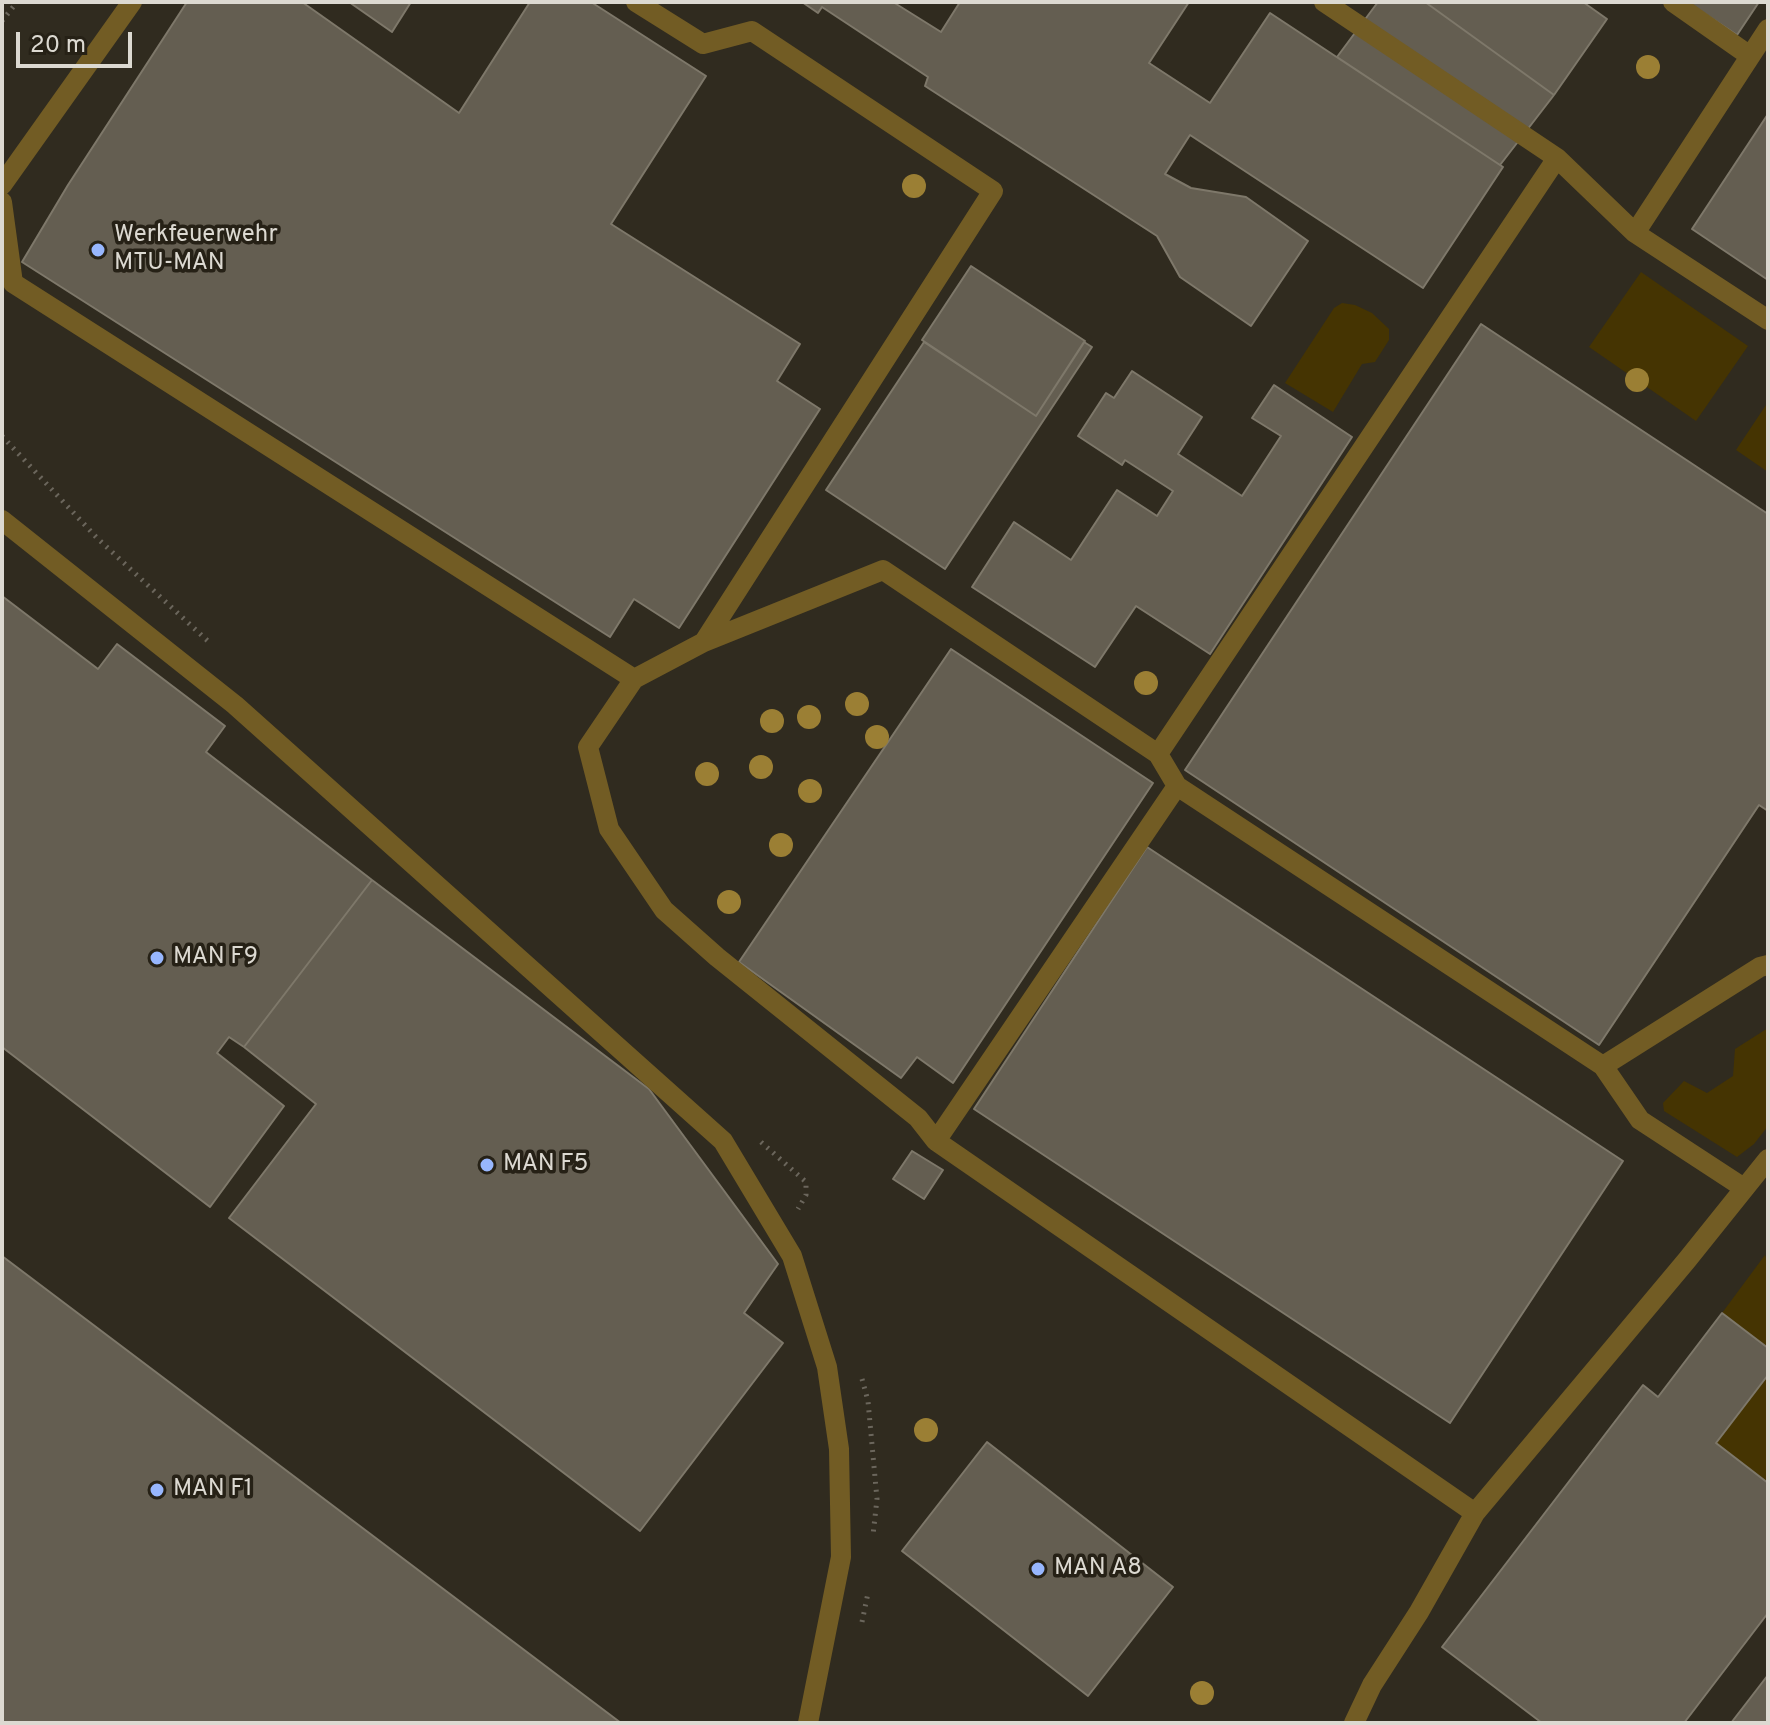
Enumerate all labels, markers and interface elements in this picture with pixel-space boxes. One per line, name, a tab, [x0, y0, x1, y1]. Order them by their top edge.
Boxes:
scale bar	[20, 16, 136, 66]
text: 20 m	[30, 31, 86, 61]
place label: Werkfeuerwehr MTU-MAN	[114, 222, 278, 278]
marker: Werkfeuerwehr MTU-MAN	[89, 241, 107, 259]
place label: MAN F9	[173, 944, 258, 972]
marker: MAN F9	[148, 949, 166, 967]
place label: MAN F5	[503, 1151, 588, 1179]
marker: MAN F5	[478, 1156, 496, 1174]
place label: MAN F1	[173, 1476, 253, 1504]
marker: MAN F1	[148, 1481, 166, 1499]
place label: MAN A8	[1054, 1555, 1142, 1583]
marker: MAN A8	[1029, 1560, 1047, 1578]

